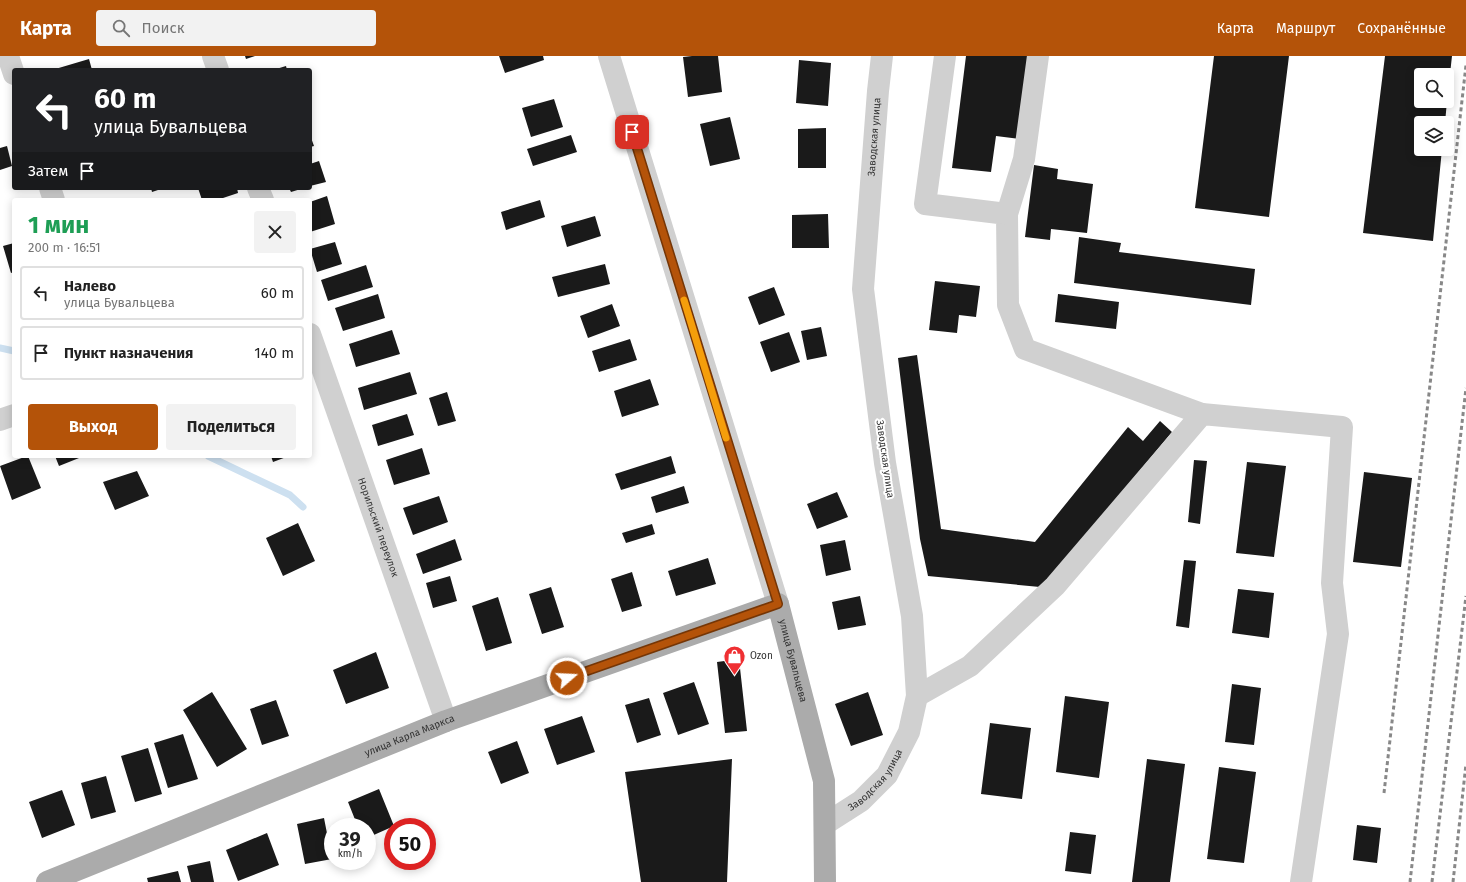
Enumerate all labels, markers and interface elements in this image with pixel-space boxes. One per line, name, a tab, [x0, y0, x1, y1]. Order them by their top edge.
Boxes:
search box	[96, 10, 376, 46]
text: Карта	[20, 17, 72, 40]
icon: search	[110, 17, 132, 39]
text: Поиск	[142, 19, 184, 37]
text: Карта	[1217, 20, 1254, 37]
text: Маршрут	[1276, 20, 1335, 37]
text: Сохранённые	[1357, 20, 1446, 37]
map controls	[1414, 68, 1454, 156]
button: search	[1414, 68, 1454, 108]
text: 60 m	[94, 82, 156, 115]
icon: left	[28, 84, 80, 136]
street label: Заводская улица	[866, 97, 883, 177]
pin	[615, 115, 649, 149]
text: улица Бувальцева	[94, 116, 247, 138]
button: layers	[1414, 116, 1454, 156]
icon: arrive	[621, 121, 643, 143]
icon: arrive	[76, 160, 98, 182]
text: Затем	[28, 162, 68, 180]
text: 1 мин	[28, 211, 89, 239]
button: close	[254, 211, 296, 253]
text: 200 m · 16:51	[28, 240, 101, 255]
text: Налево	[64, 277, 116, 295]
icon: left	[30, 282, 52, 304]
text: 60 m	[261, 284, 294, 302]
text: улица Бувальцева	[64, 295, 175, 310]
icon: arrive	[30, 342, 52, 364]
text: Пункт назначения	[64, 344, 193, 362]
text: 140 m	[254, 344, 294, 362]
button: Выход	[28, 404, 158, 450]
button: Поделиться	[166, 404, 296, 450]
street label: Заводская улица	[874, 419, 896, 499]
street label: Норильский переулок	[355, 476, 401, 579]
street label: улица Бувальцева	[776, 618, 809, 704]
shop icon: Ozon	[721, 643, 747, 676]
place label: Ozon	[750, 650, 773, 662]
position arrow	[546, 657, 588, 699]
street label: улица Карла Маркса	[363, 712, 456, 759]
street label: Заводская улица	[846, 747, 905, 814]
speed limit sign: 50	[384, 818, 436, 870]
text: 39	[339, 827, 361, 851]
text: km/h	[338, 848, 362, 860]

